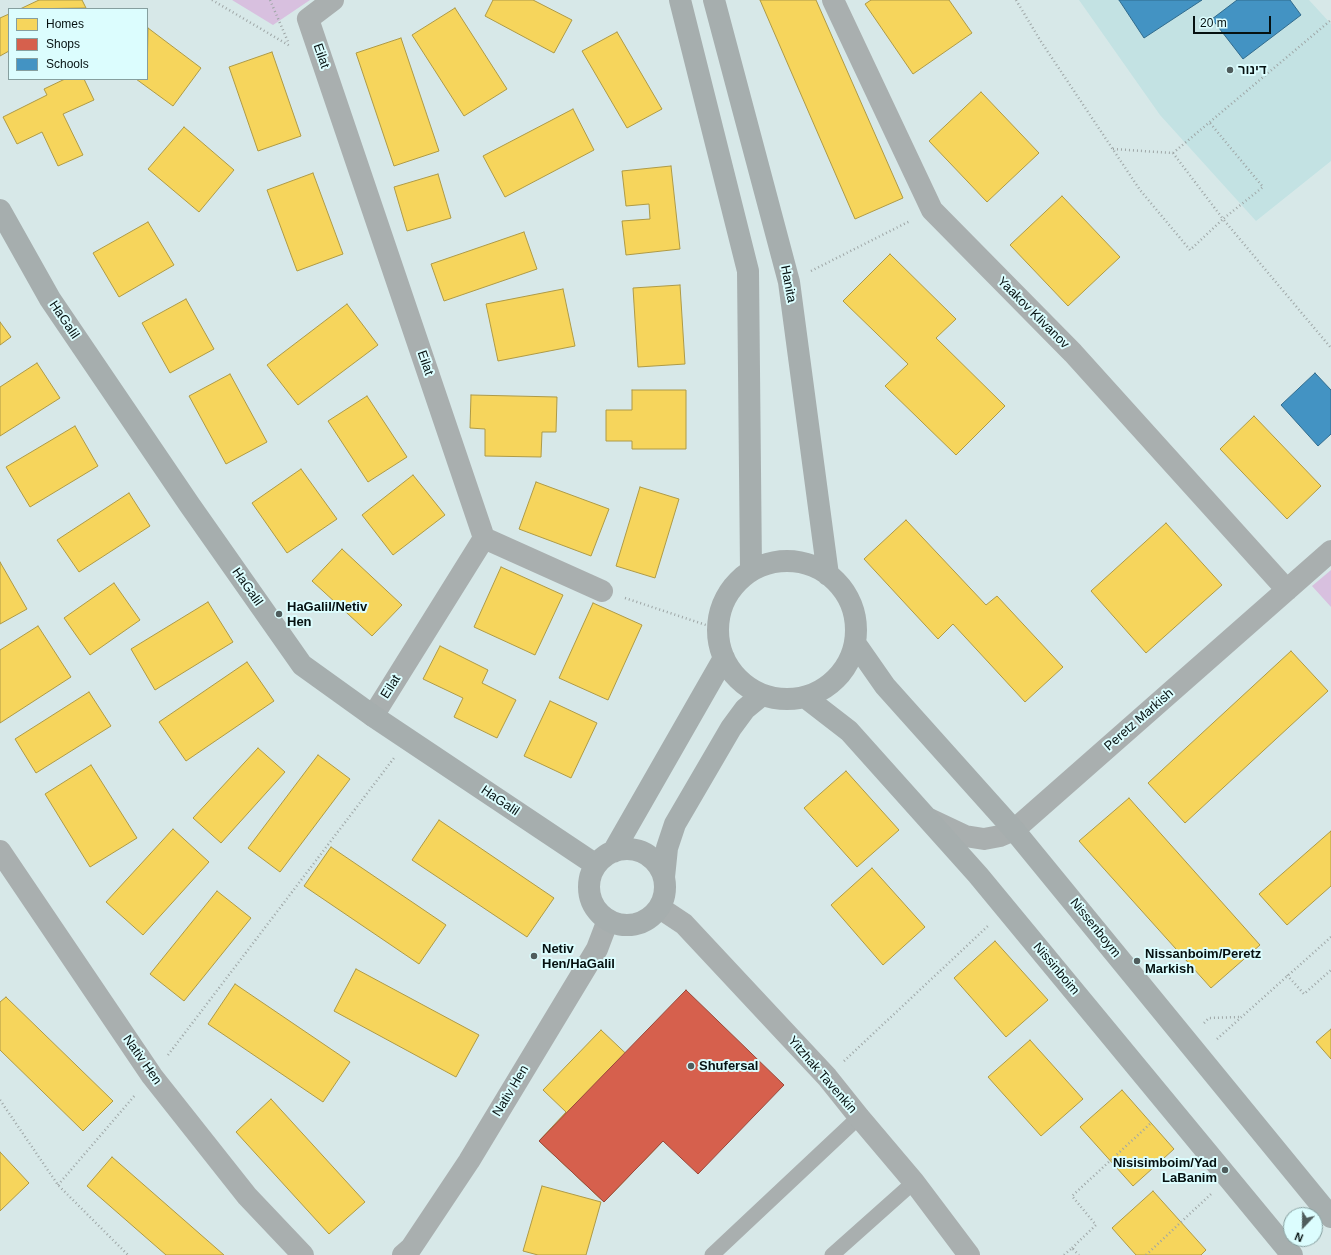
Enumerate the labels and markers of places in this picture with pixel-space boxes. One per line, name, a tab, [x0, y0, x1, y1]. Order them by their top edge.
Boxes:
place label: דינור	[1238, 62, 1267, 78]
marker: דינור	[1225, 65, 1235, 75]
place label: HaGalil/Netiv Hen	[287, 599, 367, 630]
marker: HaGalil/Netiv Hen	[274, 609, 284, 619]
place label: Netiv Hen/HaGalil	[542, 941, 615, 972]
place label: Nissanboim/Peretz Markish	[1145, 946, 1261, 977]
marker: Netiv Hen/HaGalil	[529, 951, 539, 961]
marker: Nissanboim/Peretz Markish	[1132, 956, 1142, 966]
place label: Shufersal	[699, 1058, 758, 1074]
marker: Shufersal	[686, 1061, 696, 1071]
place label: Nisisimboim/Yad LaBanim	[1113, 1155, 1217, 1186]
marker: Nisisimboim/Yad LaBanim	[1220, 1165, 1230, 1175]

